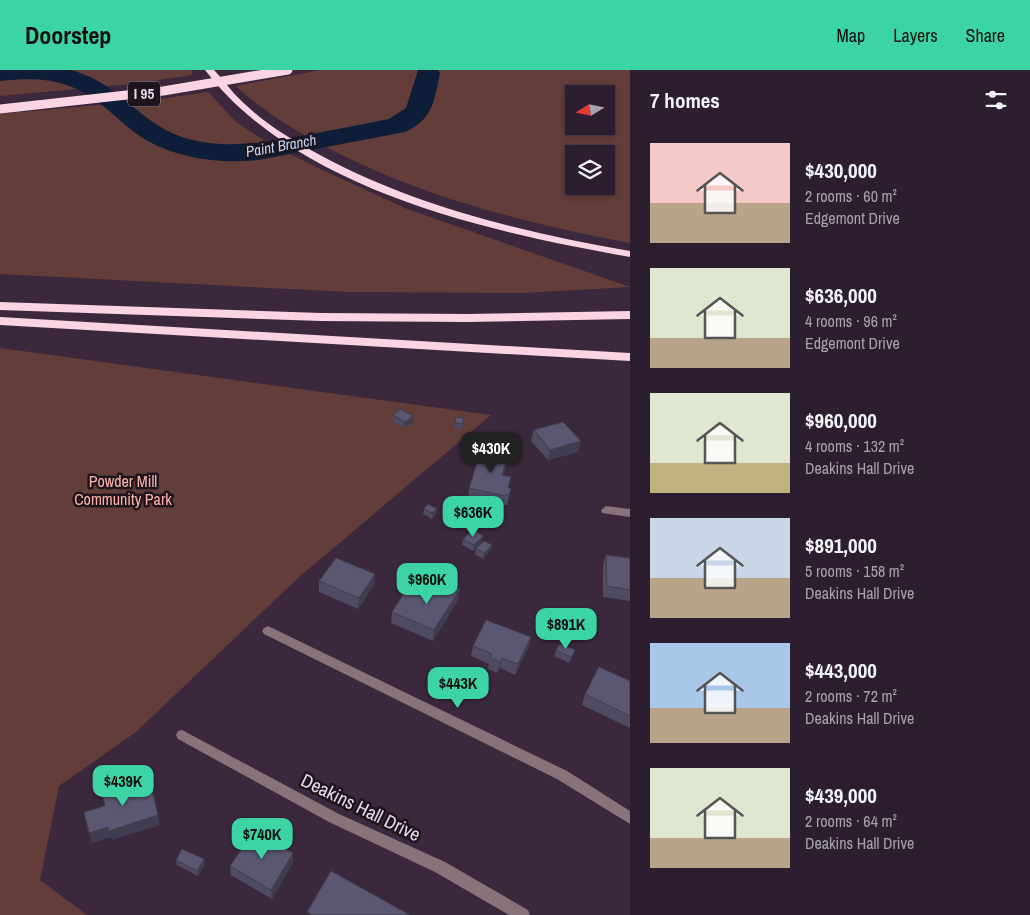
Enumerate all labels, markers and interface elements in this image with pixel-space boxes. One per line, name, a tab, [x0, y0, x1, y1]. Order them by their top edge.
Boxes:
text: Doorstep	[25, 19, 111, 51]
text: Map	[837, 23, 865, 48]
text: Layers	[893, 23, 938, 48]
text: Share	[966, 23, 1005, 48]
road number: I 95	[128, 82, 160, 106]
north arrow	[565, 85, 615, 135]
map controls	[565, 85, 615, 195]
text: 7 homes	[650, 86, 720, 115]
icon: filters	[982, 86, 1010, 114]
water label: Paint Branch	[244, 129, 318, 162]
button: layers	[565, 145, 615, 195]
text: $430,000	[805, 156, 877, 185]
icon: home	[690, 163, 750, 223]
text: 2 rooms · 60 m²	[805, 185, 897, 207]
text: Edgemont Drive	[805, 207, 900, 229]
text: $636,000	[805, 281, 877, 310]
icon: home	[690, 288, 750, 348]
text: 4 rooms · 96 m²	[805, 310, 897, 332]
text: Edgemont Drive	[805, 332, 900, 354]
text: $960,000	[805, 406, 877, 435]
icon: home	[690, 413, 750, 473]
pin: $430K	[456, 432, 526, 474]
text: 4 rooms · 132 m²	[805, 435, 904, 457]
text: $430K	[472, 437, 510, 459]
text: Deakins Hall Drive	[805, 457, 914, 479]
park label: Powder Mill Community Park	[74, 470, 172, 510]
pin: $636K	[438, 496, 508, 538]
text: $636K	[454, 501, 492, 523]
text: $891,000	[805, 531, 877, 560]
icon: home	[690, 538, 750, 598]
text: 5 rooms · 158 m²	[805, 560, 904, 582]
pin: $960K	[392, 562, 462, 605]
text: $960K	[408, 568, 446, 590]
text: Deakins Hall Drive	[805, 582, 914, 604]
pin: $891K	[531, 608, 601, 650]
text: $891K	[547, 613, 585, 635]
text: $443,000	[805, 656, 877, 685]
icon: home	[690, 663, 750, 723]
pin: $443K	[423, 666, 493, 709]
text: $443K	[439, 672, 477, 694]
text: 2 rooms · 72 m²	[805, 685, 897, 707]
text: Deakins Hall Drive	[805, 707, 914, 729]
pin: $439K	[88, 764, 158, 807]
street label: Deakins Hall Drive	[297, 767, 425, 847]
text: $439K	[104, 770, 142, 792]
text: $439,000	[805, 781, 877, 810]
icon: home	[690, 788, 750, 848]
text: 2 rooms · 64 m²	[805, 810, 897, 832]
pin: $740K	[227, 818, 297, 860]
text: $740K	[243, 823, 281, 845]
text: Deakins Hall Drive	[805, 832, 914, 854]

